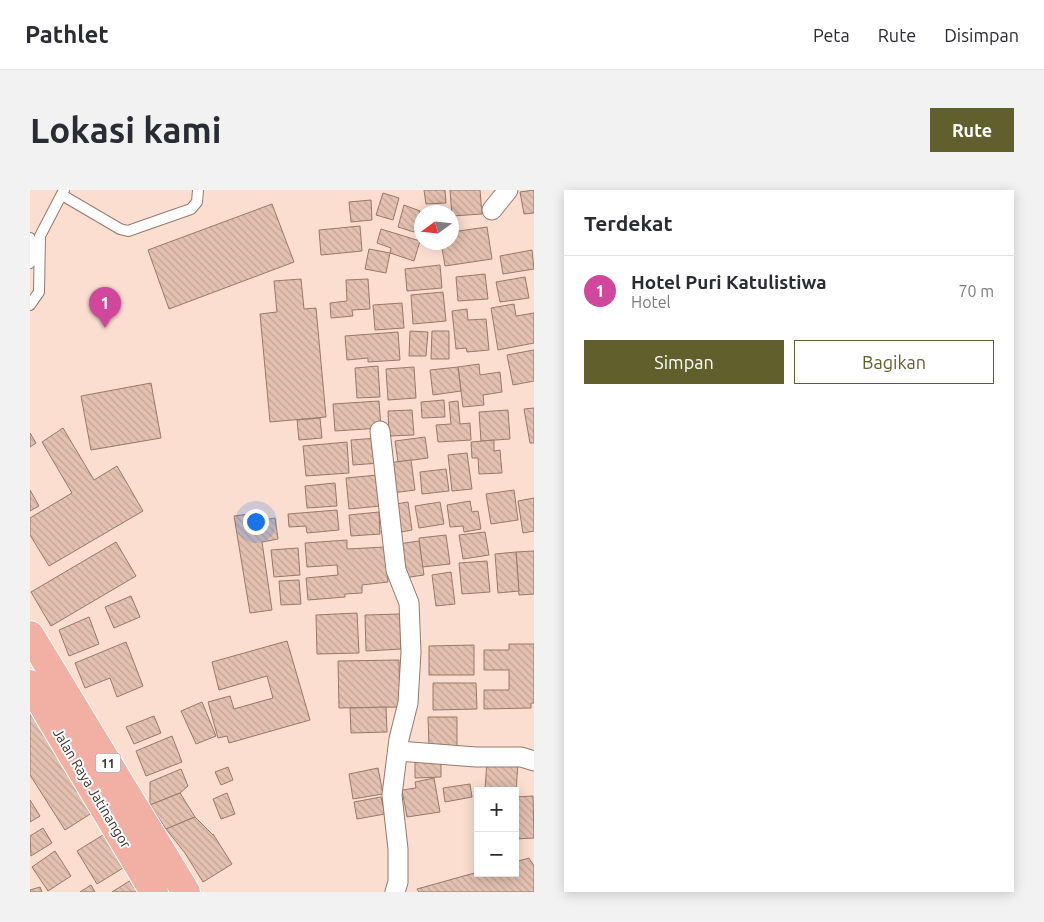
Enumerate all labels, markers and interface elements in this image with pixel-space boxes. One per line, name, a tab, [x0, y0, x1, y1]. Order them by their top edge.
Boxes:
text: Pathlet	[25, 21, 109, 48]
text: Peta	[813, 25, 850, 45]
text: Rute	[878, 25, 916, 45]
text: Disimpan	[944, 25, 1019, 45]
button: Rute	[930, 108, 1014, 152]
text: Lokasi kami	[30, 110, 222, 150]
north arrow	[414, 205, 459, 250]
text: Terdekat	[584, 211, 672, 235]
text: Hotel Puri Katulistiwa	[631, 271, 827, 293]
text: 1	[595, 282, 605, 300]
text: 70 m	[958, 282, 994, 300]
pin: 1	[89, 287, 121, 328]
text: Hotel	[631, 293, 671, 311]
button: Simpan	[584, 340, 784, 384]
button: Bagikan	[794, 340, 994, 384]
your location	[243, 509, 269, 535]
street label: Jalan Raya Jatinangor	[50, 725, 134, 851]
road number: 11	[96, 754, 120, 772]
map controls	[474, 787, 519, 877]
button: +	[474, 787, 519, 832]
button: −	[474, 832, 519, 877]

